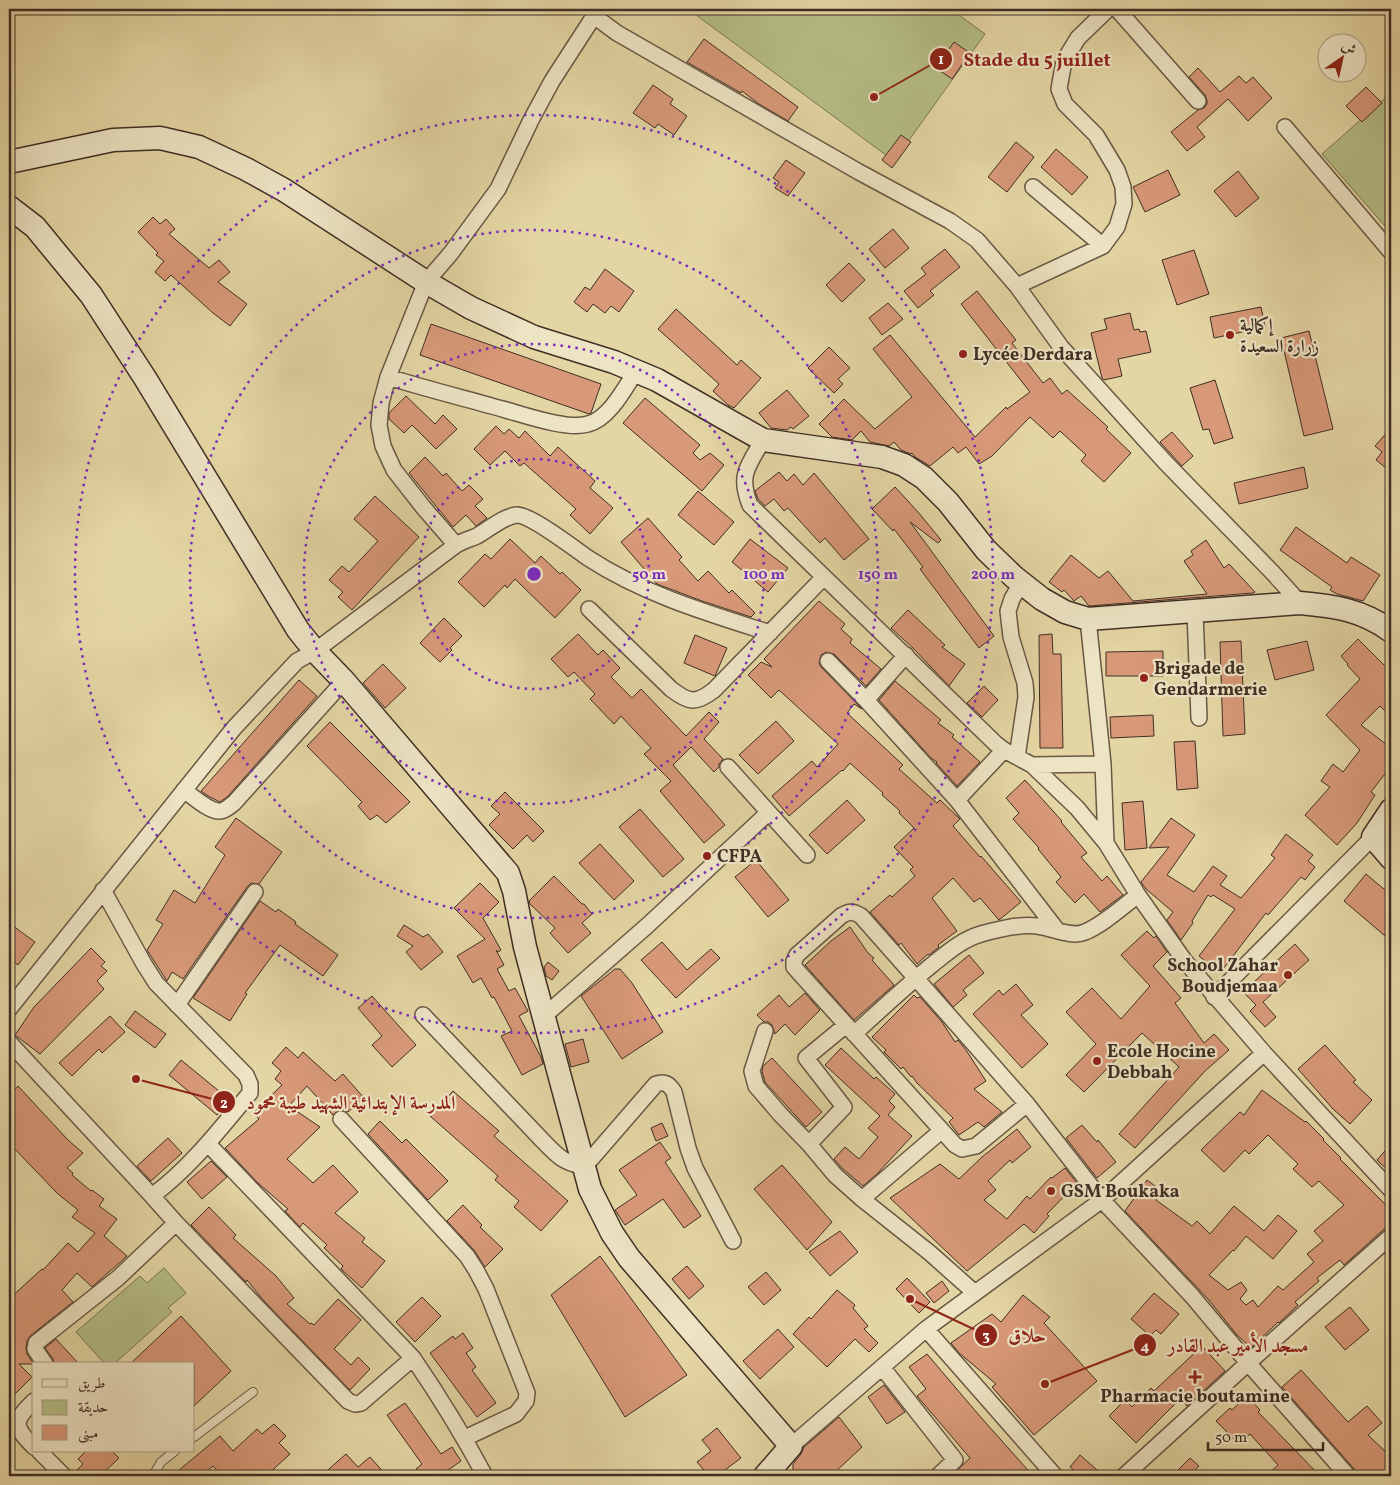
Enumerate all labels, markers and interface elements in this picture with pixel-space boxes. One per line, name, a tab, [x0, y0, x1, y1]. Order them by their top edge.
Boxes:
north arrow	[1318, 32, 1368, 82]
text: ش	[1337, 37, 1360, 60]
callout: Stade du 5 juillet	[928, 42, 1120, 76]
text: Stade du 5 juillet	[963, 48, 1111, 74]
text: 1	[938, 50, 944, 71]
place label: إكمالية زرارة السعيدة	[1240, 314, 1319, 360]
marker: إكمالية زرارة السعيدة	[1224, 329, 1236, 341]
place label: Lycée Derdara	[973, 343, 1093, 368]
marker: Lycée Derdara	[957, 348, 969, 360]
centre of rings	[525, 565, 543, 583]
text: 50 m	[632, 565, 666, 586]
text: 100 m	[743, 565, 786, 586]
text: 150 m	[858, 565, 898, 586]
text: 200 m	[971, 565, 1015, 586]
place label: Brigade de Gendarmerie	[1154, 657, 1267, 703]
marker: Brigade de Gendarmerie	[1138, 672, 1150, 684]
place label: CFPA	[717, 845, 763, 870]
marker: CFPA	[701, 850, 713, 862]
place label: School Zahar Boudjemaa	[1167, 954, 1278, 1000]
marker: School Zahar Boudjemaa	[1282, 969, 1294, 981]
place label: Ecole Hocine Debbah	[1107, 1040, 1216, 1086]
marker: Ecole Hocine Debbah	[1091, 1055, 1103, 1067]
callout: المدرسة الإبتدائية الشهيد طيبة محمود	[212, 1085, 465, 1119]
text: المدرسة الإبتدائية الشهيد طيبة محمود	[247, 1091, 455, 1117]
text: 2	[220, 1094, 228, 1115]
place label: GSM Boukaka	[1061, 1180, 1180, 1205]
marker: GSM Boukaka	[1045, 1185, 1057, 1197]
callout: حلاق	[973, 1318, 1056, 1352]
text: حلاق	[1008, 1324, 1046, 1350]
text: 3	[982, 1326, 990, 1347]
callout: مسجد الأمير عبد القادر	[1132, 1328, 1318, 1362]
text: مسجد الأمير عبد القادر	[1166, 1331, 1308, 1360]
text: 4	[1140, 1337, 1150, 1358]
legend	[32, 1362, 195, 1452]
marker: Pharmacie boutamine	[1189, 1371, 1201, 1383]
text: طريق	[78, 1374, 105, 1395]
place label: Pharmacie boutamine	[1100, 1385, 1290, 1410]
text: حديقة	[78, 1398, 108, 1419]
scale bar	[1208, 1420, 1322, 1452]
text: مبنى	[78, 1424, 98, 1445]
text: 50 m	[1215, 1428, 1247, 1449]

